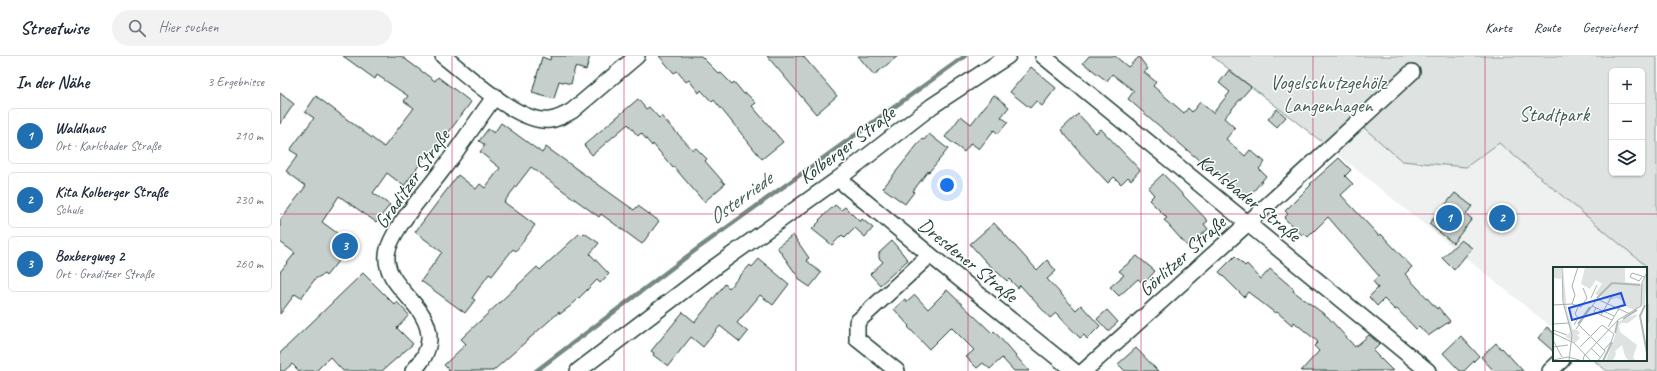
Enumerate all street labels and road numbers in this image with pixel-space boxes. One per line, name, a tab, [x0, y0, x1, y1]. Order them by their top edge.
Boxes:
street label: Kolberger Straße	[794, 100, 901, 189]
street label: Graditzer Straße	[369, 123, 456, 233]
street label: Karlsbader Straße	[1192, 149, 1307, 248]
street label: Görlitzer Straße	[1133, 209, 1232, 302]
street label: Dresdener Straße	[913, 212, 1024, 309]

